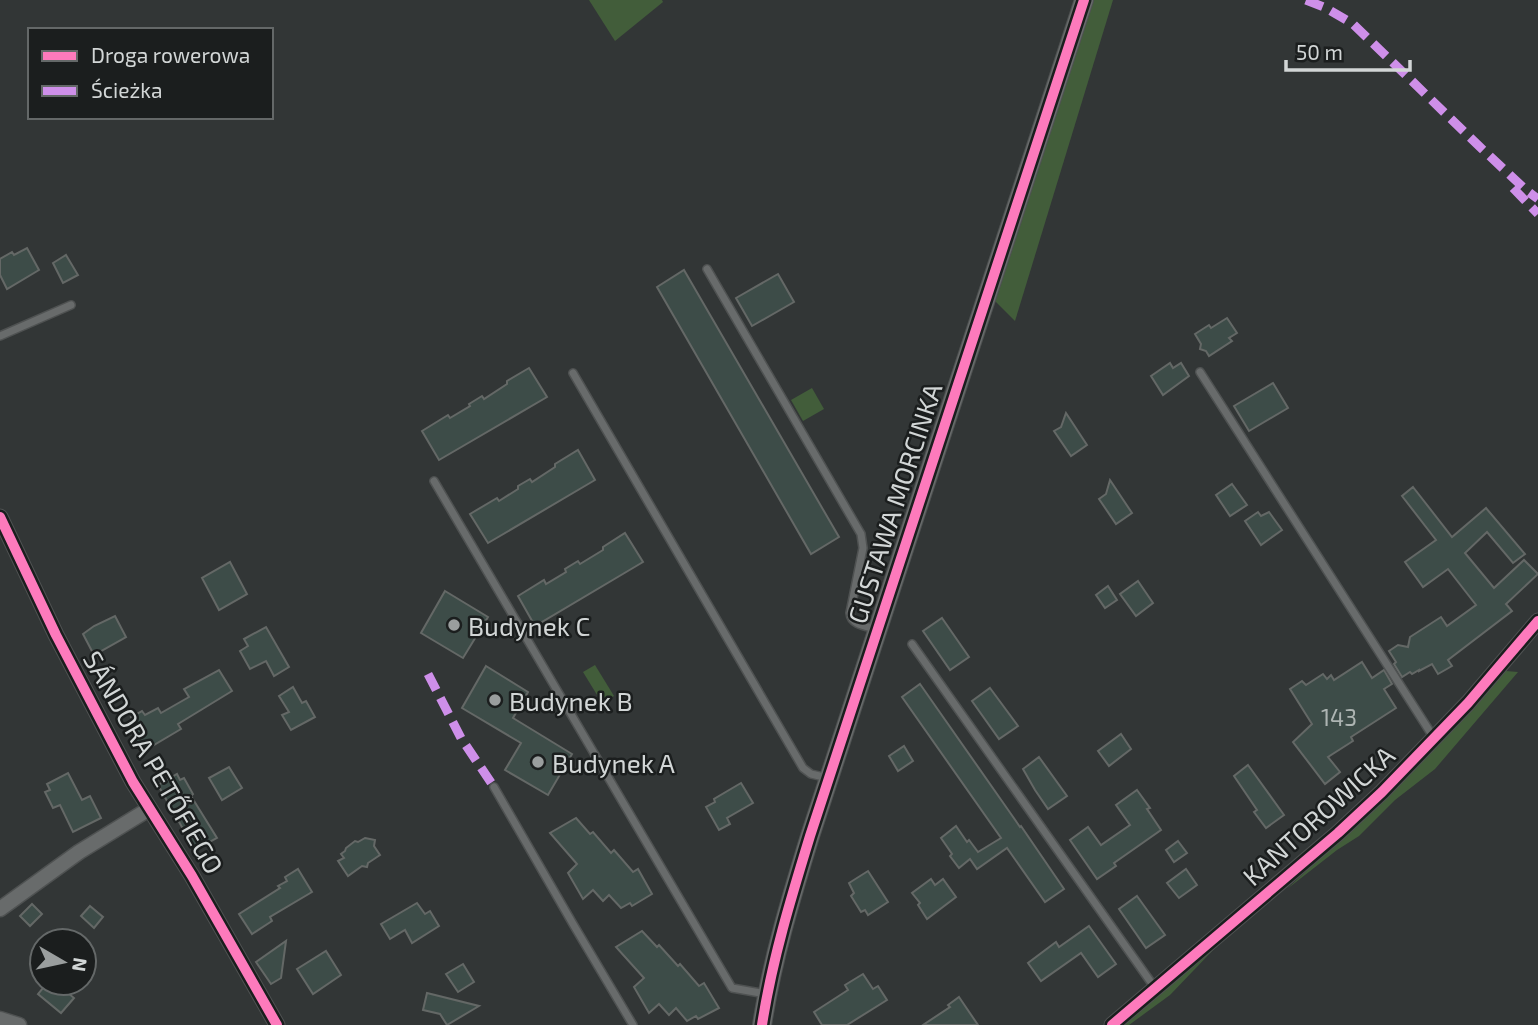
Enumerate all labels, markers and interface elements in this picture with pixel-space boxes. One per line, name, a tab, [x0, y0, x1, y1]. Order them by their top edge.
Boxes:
legend	[28, 28, 273, 119]
scale bar	[1286, 28, 1410, 72]
text: 50 m	[1296, 39, 1343, 64]
text: Droga rowerowa	[91, 42, 250, 67]
text: Ścieżka	[91, 77, 162, 102]
street label: GUSTAWA MORCINKA	[841, 379, 947, 627]
place label: Budynek C	[468, 610, 590, 641]
marker: Budynek C	[446, 617, 462, 633]
street label: SÁNDORA PETŐFIEGO	[78, 645, 230, 879]
place label: Budynek B	[509, 685, 633, 716]
marker: Budynek B	[487, 692, 503, 708]
house number: 143	[1321, 703, 1357, 731]
street label: KANTOROWICKA	[1236, 739, 1400, 891]
place label: Budynek A	[552, 747, 675, 778]
marker: Budynek A	[530, 754, 546, 770]
north arrow	[28, 927, 98, 997]
text: N	[68, 956, 93, 973]

